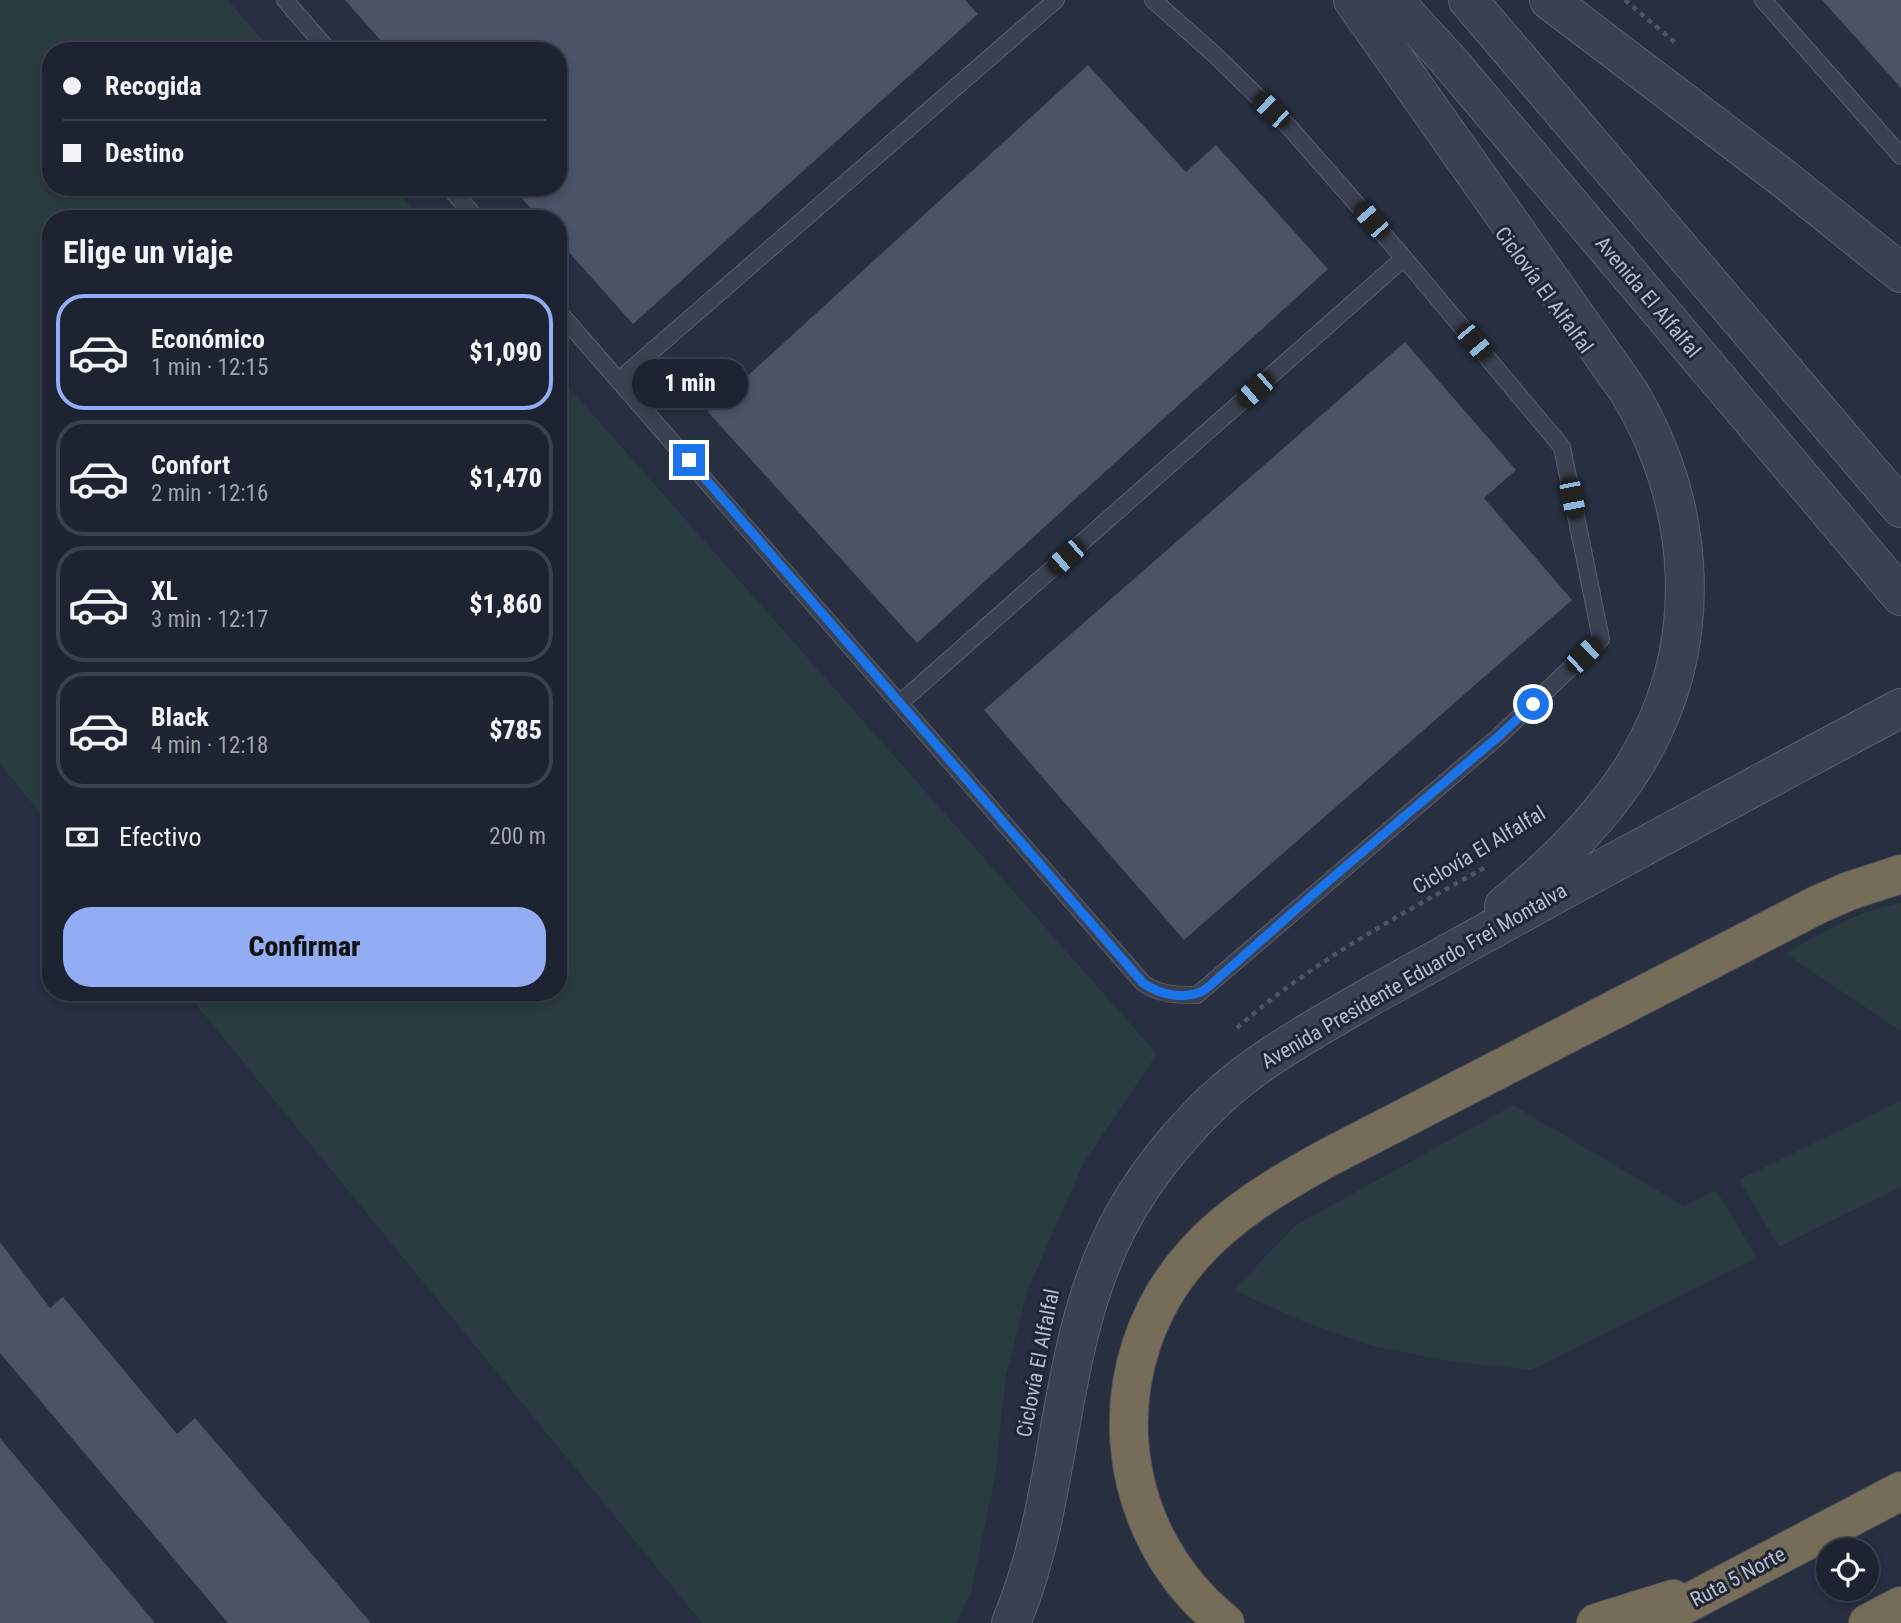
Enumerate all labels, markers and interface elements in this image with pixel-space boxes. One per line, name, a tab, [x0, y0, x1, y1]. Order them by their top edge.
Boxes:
text: Recogida	[105, 71, 202, 101]
car	[1249, 88, 1294, 132]
text: Destino	[105, 138, 184, 168]
car	[1350, 197, 1393, 243]
street label: Ciclovía El Alfalfal	[1490, 222, 1598, 358]
street label: Avenida El Alfalfal	[1590, 232, 1706, 362]
text: Elige un viaje	[63, 233, 233, 271]
car	[1453, 319, 1496, 365]
icon: car	[67, 321, 130, 384]
text: Económico	[151, 324, 265, 354]
text: $1,090	[469, 337, 542, 367]
text: 1 min · 12:15	[151, 354, 268, 381]
callout: 1 min	[631, 358, 747, 407]
car	[1233, 368, 1278, 412]
text: 1 min	[664, 370, 716, 397]
route end	[673, 444, 705, 476]
icon: car	[67, 447, 130, 510]
text: Confort	[151, 450, 230, 480]
text: $1,470	[469, 463, 542, 493]
car	[1558, 475, 1587, 521]
text: 2 min · 12:16	[151, 480, 268, 507]
car	[1044, 535, 1089, 579]
icon: car	[67, 573, 130, 636]
text: XL	[151, 576, 178, 606]
text: $1,860	[469, 589, 542, 619]
text: 3 min · 12:17	[151, 606, 268, 633]
car	[1562, 633, 1607, 677]
route start	[1517, 688, 1549, 720]
icon: car	[67, 699, 130, 762]
text: Black	[151, 702, 209, 732]
text: $785	[489, 715, 542, 745]
text: 4 min · 12:18	[151, 732, 268, 759]
street label: Ciclovía El Alfalfal	[1408, 801, 1550, 899]
icon: cash	[63, 818, 101, 856]
text: Efectivo	[119, 822, 201, 852]
text: 200 m	[489, 823, 546, 850]
street label: Avenida Presidente Eduardo Frei Montalva	[1257, 878, 1571, 1074]
button: Confirmar	[63, 907, 546, 987]
street label: Ciclovía El Alfalfal	[1012, 1287, 1064, 1439]
map controls	[1816, 1538, 1879, 1601]
button: locate	[1816, 1538, 1879, 1601]
street label: Ruta 5 Norte	[1686, 1542, 1790, 1612]

